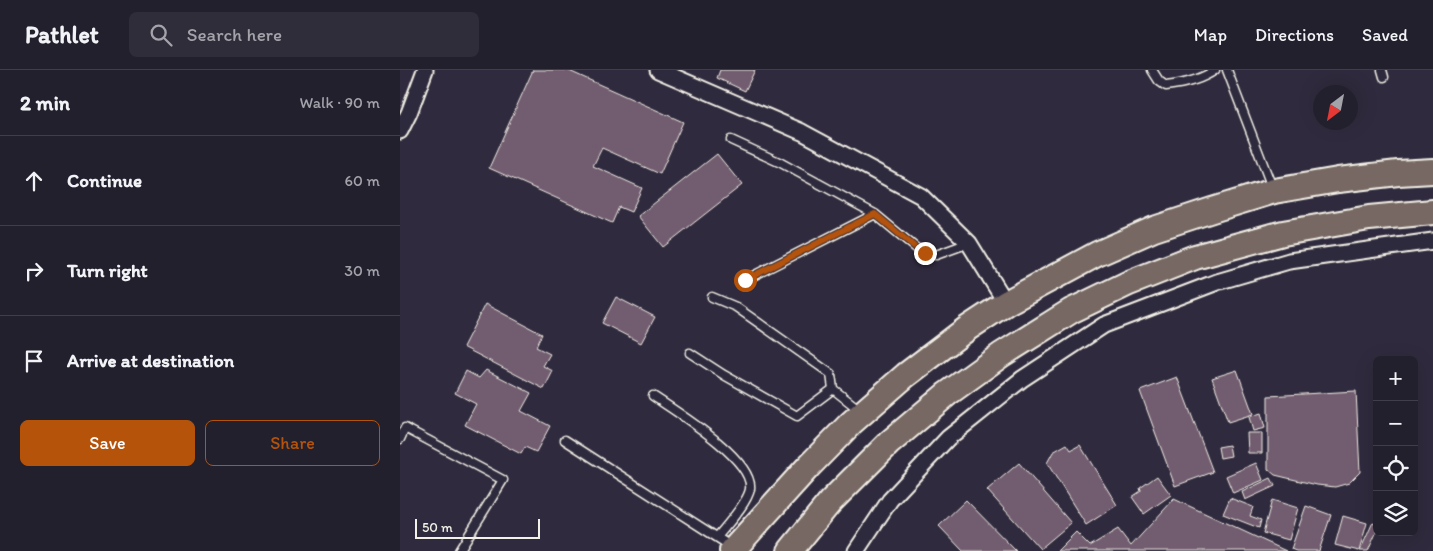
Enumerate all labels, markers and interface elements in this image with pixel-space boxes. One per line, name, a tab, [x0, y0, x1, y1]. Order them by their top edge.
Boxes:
search box	[129, 12, 479, 57]
text: Pathlet	[25, 20, 99, 49]
icon: search	[147, 21, 175, 49]
text: Search here	[187, 23, 282, 46]
text: Map	[1194, 24, 1227, 46]
text: Directions	[1255, 24, 1334, 46]
text: Saved	[1362, 24, 1408, 46]
north arrow	[1313, 85, 1358, 130]
text: 2 min	[20, 90, 70, 115]
text: Walk · 90 m	[300, 93, 380, 112]
icon: ahead	[20, 167, 48, 195]
text: Continue	[67, 169, 142, 192]
text: 60 m	[345, 171, 380, 190]
route end	[914, 242, 937, 265]
icon: right	[20, 257, 48, 285]
text: Turn right	[67, 259, 148, 282]
text: 30 m	[344, 261, 380, 280]
route start	[734, 269, 757, 292]
icon: arrive	[20, 347, 48, 375]
text: Arrive at destination	[67, 349, 234, 372]
map controls	[1373, 356, 1418, 536]
button: +	[1373, 356, 1418, 401]
button: −	[1373, 401, 1418, 446]
button: Save	[20, 420, 195, 466]
button: Share	[205, 420, 380, 466]
button: locate	[1373, 446, 1418, 491]
button: layers	[1373, 491, 1418, 536]
scale bar	[415, 516, 540, 539]
text: 50 m	[422, 519, 453, 536]

